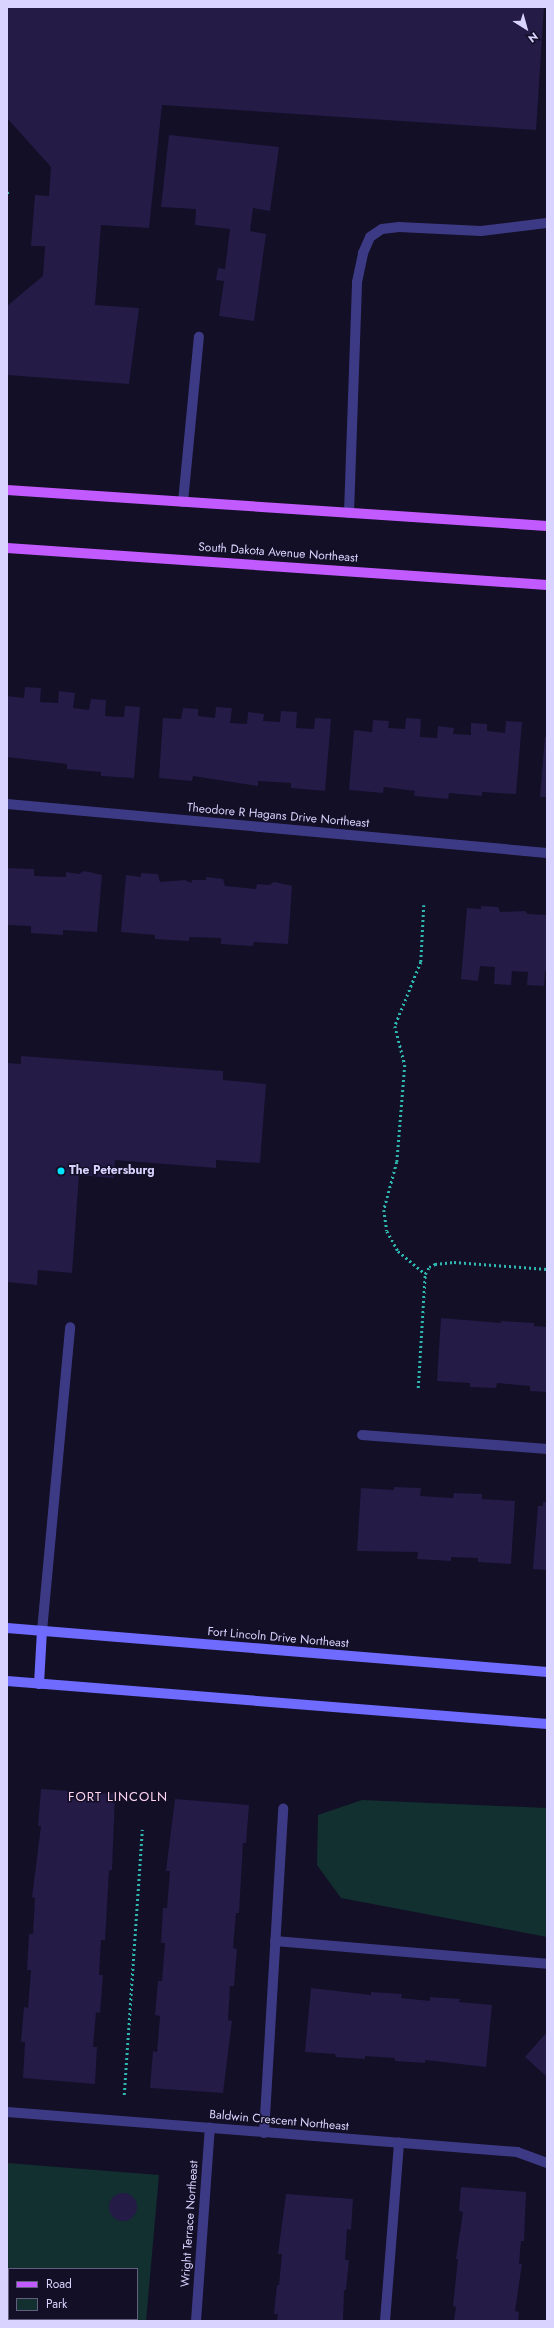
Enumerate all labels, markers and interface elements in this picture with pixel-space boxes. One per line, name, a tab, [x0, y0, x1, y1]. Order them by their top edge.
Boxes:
north arrow	[506, 8, 546, 48]
text: N	[525, 29, 542, 47]
street label: South Dakota Avenue Northeast	[198, 540, 358, 566]
street label: Theodore R Hagans Drive Northeast	[186, 801, 370, 831]
place label: The Petersburg	[69, 1164, 154, 1178]
marker: The Petersburg	[56, 1166, 66, 1176]
street label: Fort Lincoln Drive Northeast	[207, 1625, 349, 1651]
district label: FORT LINCOLN	[68, 1789, 168, 1805]
street label: Baldwin Crescent Northeast	[209, 2108, 349, 2134]
street label: Wright Terrace Northeast	[178, 2160, 202, 2288]
legend	[8, 2268, 138, 2320]
text: Road	[46, 2275, 72, 2293]
text: Park	[46, 2295, 67, 2313]

